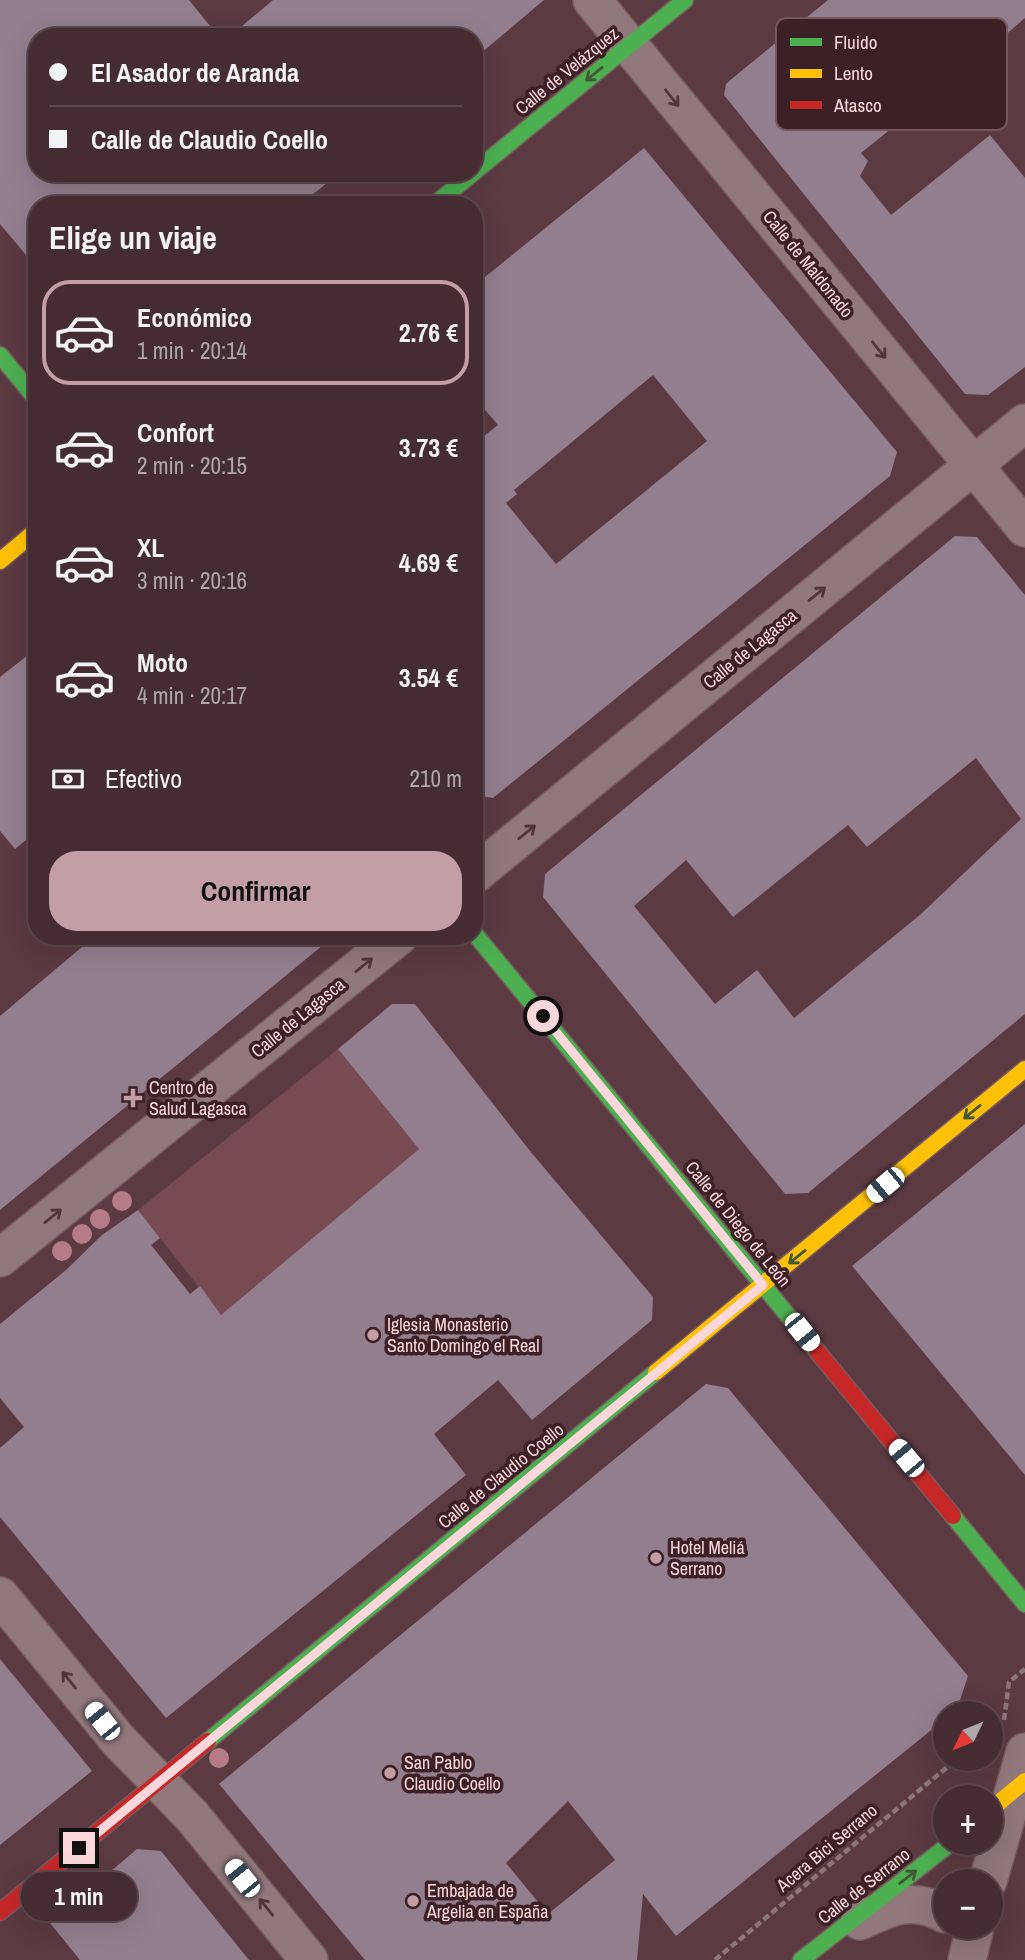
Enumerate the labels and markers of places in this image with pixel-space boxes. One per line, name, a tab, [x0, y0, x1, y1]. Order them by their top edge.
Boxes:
place label: Centro de Salud Lagasca	[149, 1075, 247, 1121]
marker: Centro de Salud Lagasca	[123, 1088, 143, 1108]
place label: Iglesia Monasterio Santo Domingo el Real	[387, 1312, 540, 1358]
marker: Iglesia Monasterio Santo Domingo el Real	[365, 1327, 381, 1343]
place label: Hotel Meliá Serrano	[670, 1535, 745, 1581]
marker: Hotel Meliá Serrano	[648, 1550, 664, 1566]
place label: San Pablo Claudio Coello	[404, 1750, 501, 1796]
marker: San Pablo Claudio Coello	[382, 1765, 398, 1781]
place label: Embajada de Argelia en España	[426, 1878, 548, 1924]
marker: Embajada de Argelia en España	[405, 1893, 421, 1909]

